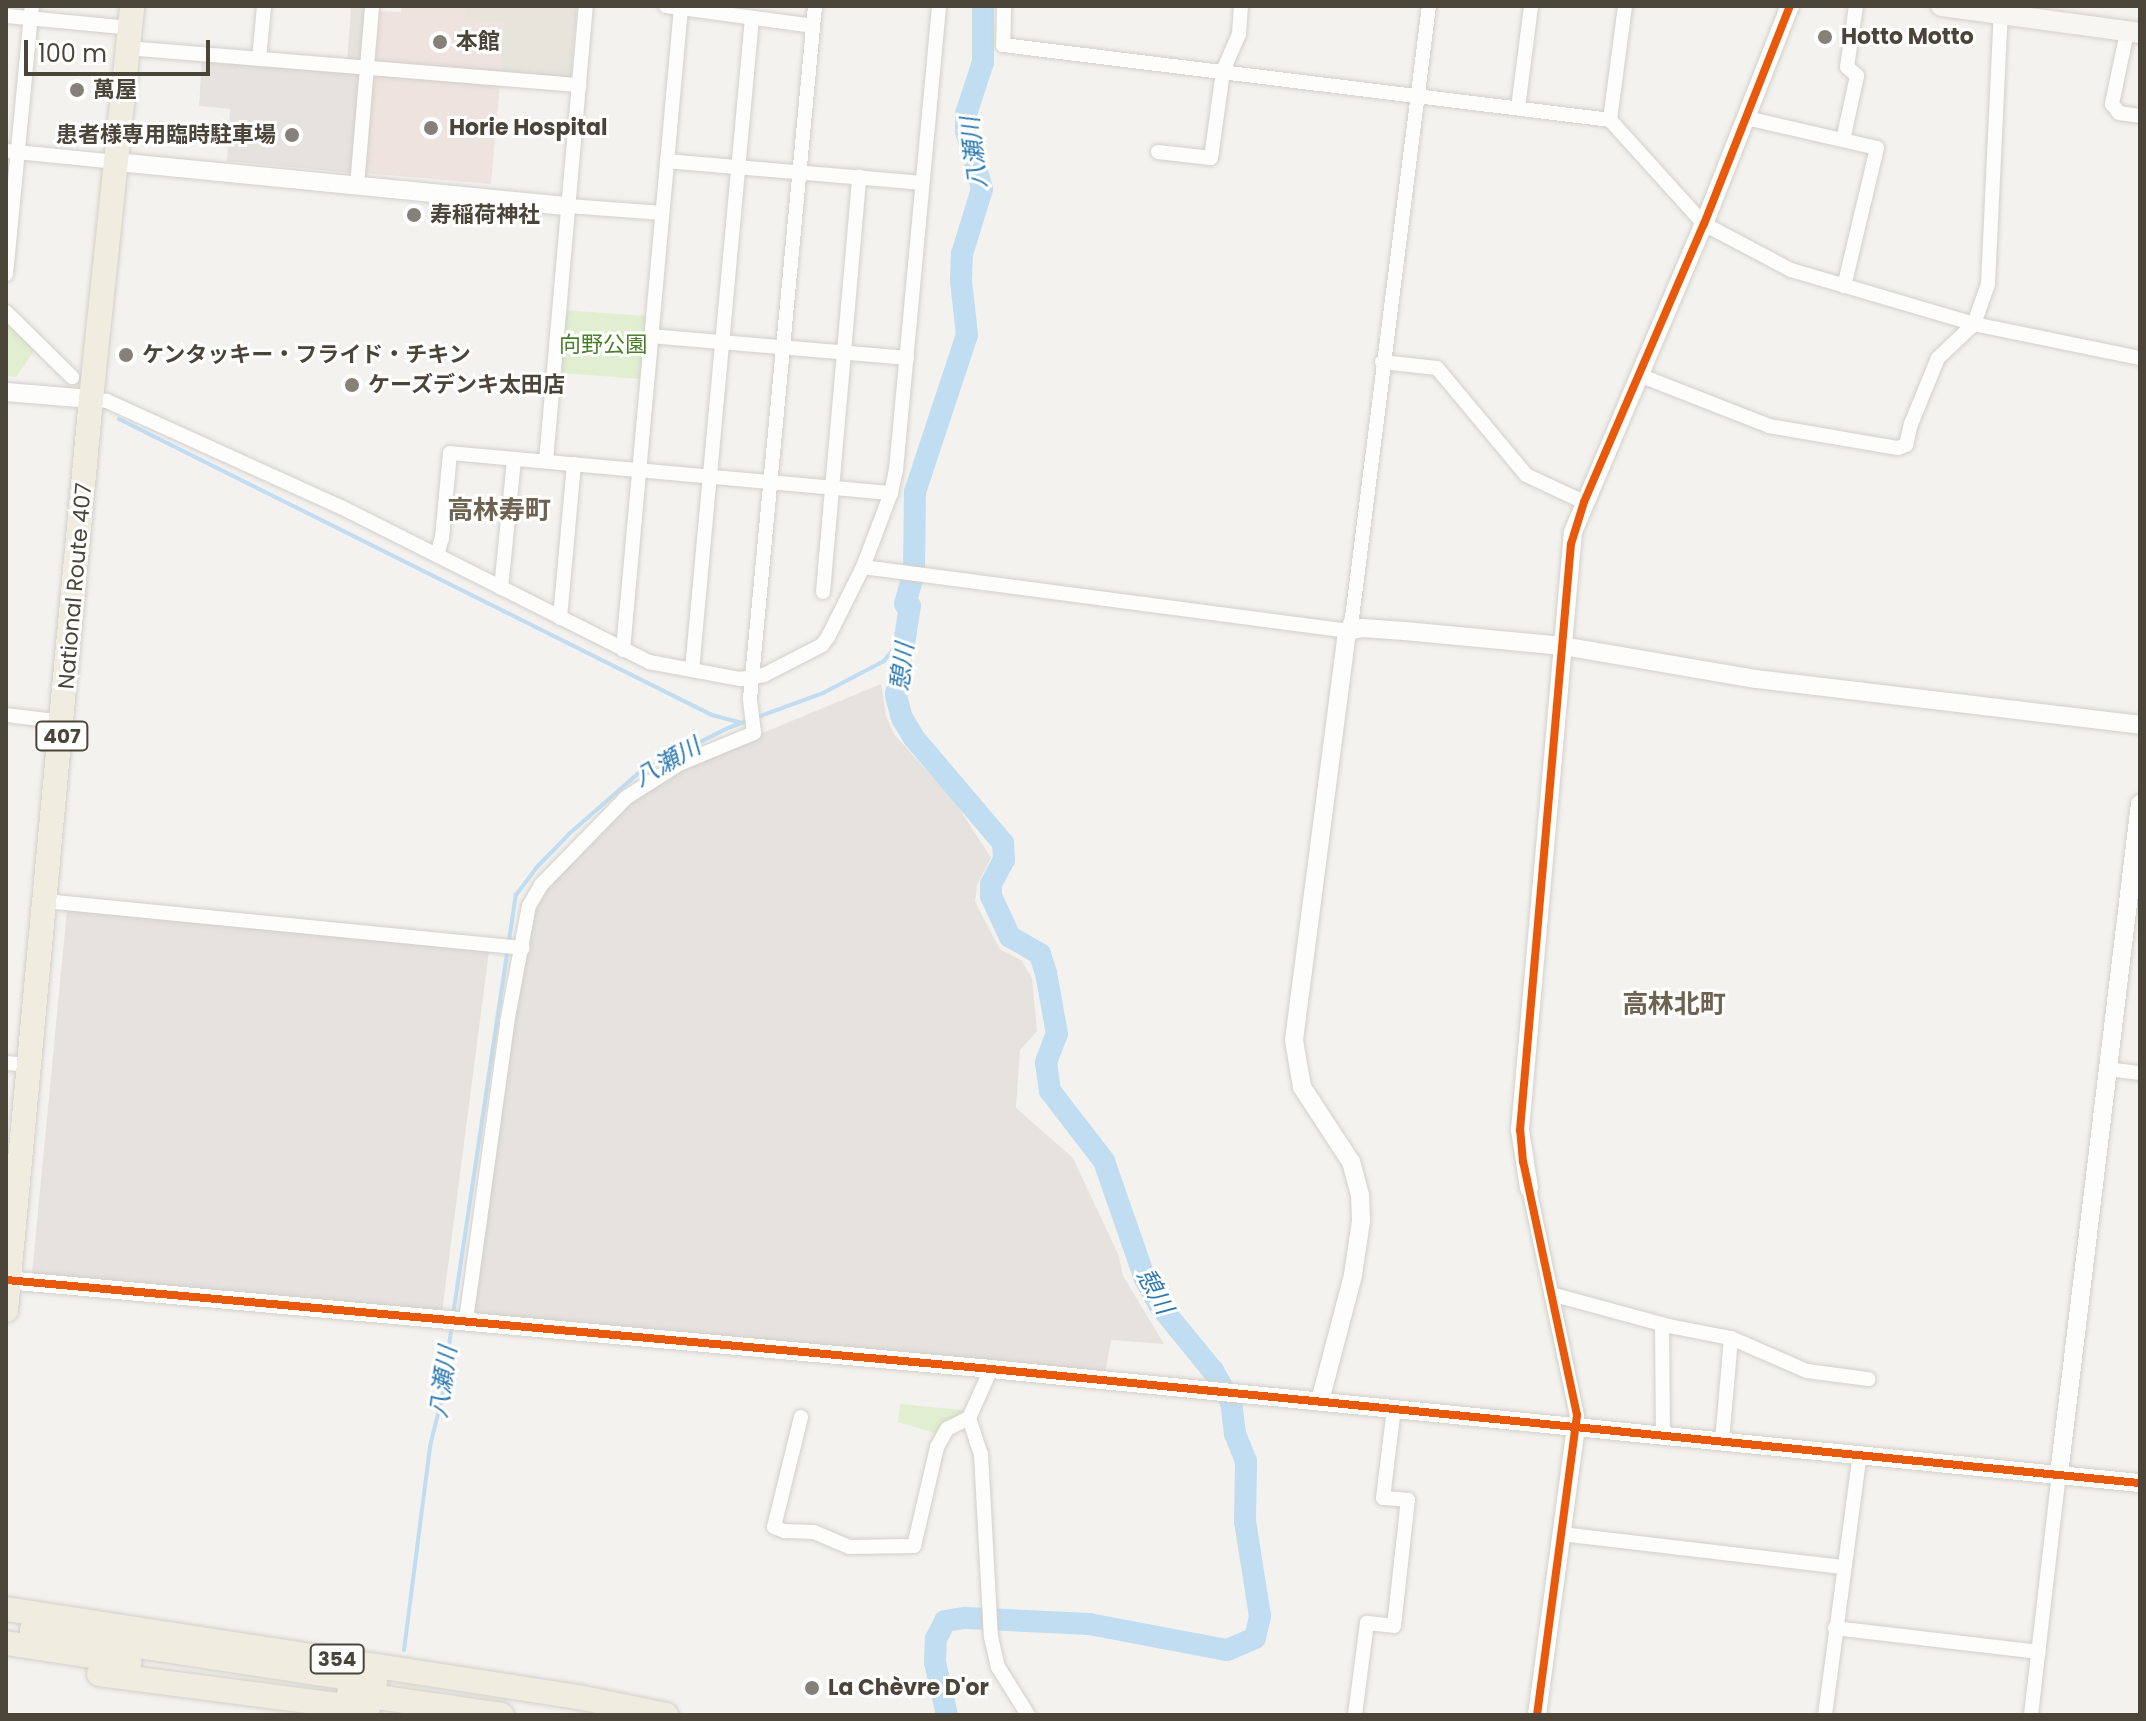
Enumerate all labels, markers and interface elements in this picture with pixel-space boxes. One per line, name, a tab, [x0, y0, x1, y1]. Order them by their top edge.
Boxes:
scale bar	[28, 24, 214, 74]
place label: Hotto Motto	[1841, 24, 1974, 50]
marker: Hotto Motto	[1816, 28, 1834, 46]
place label: 本館	[456, 29, 500, 55]
marker: 本館	[431, 33, 449, 51]
text: 100 m	[38, 37, 107, 70]
place label: 萬屋	[93, 77, 137, 103]
marker: 萬屋	[68, 81, 86, 99]
place label: Horie Hospital	[449, 115, 607, 141]
water label: 八瀬川	[955, 116, 993, 190]
marker: Horie Hospital	[420, 117, 442, 139]
place label: 患者様専用臨時駐車場	[56, 122, 276, 148]
marker: 患者様専用臨時駐車場	[283, 126, 301, 144]
place label: 寿稲荷神社	[430, 202, 540, 228]
marker: 寿稲荷神社	[405, 206, 423, 224]
park label: 向野公園	[559, 332, 647, 358]
place label: ケンタッキー・フライド・チキン	[142, 342, 472, 368]
marker: ケンタッキー・フライド・チキン	[117, 346, 135, 364]
place label: ケーズデンキ太田店	[368, 372, 566, 398]
marker: ケーズデンキ太田店	[343, 376, 361, 394]
street label: National Route 407	[53, 482, 97, 690]
district label: 高林寿町	[447, 495, 551, 527]
water label: 憩川	[885, 641, 919, 693]
road number: 407	[34, 720, 90, 752]
water label: 八瀬川	[629, 732, 705, 792]
district label: 高林北町	[1622, 989, 1726, 1021]
water label: 憩川	[1131, 1263, 1179, 1319]
water label: 八瀬川	[424, 1344, 462, 1420]
road number: 354	[309, 1643, 365, 1675]
place label: La Chèvre D'or	[828, 1675, 989, 1701]
marker: La Chèvre D'or	[803, 1679, 821, 1697]

